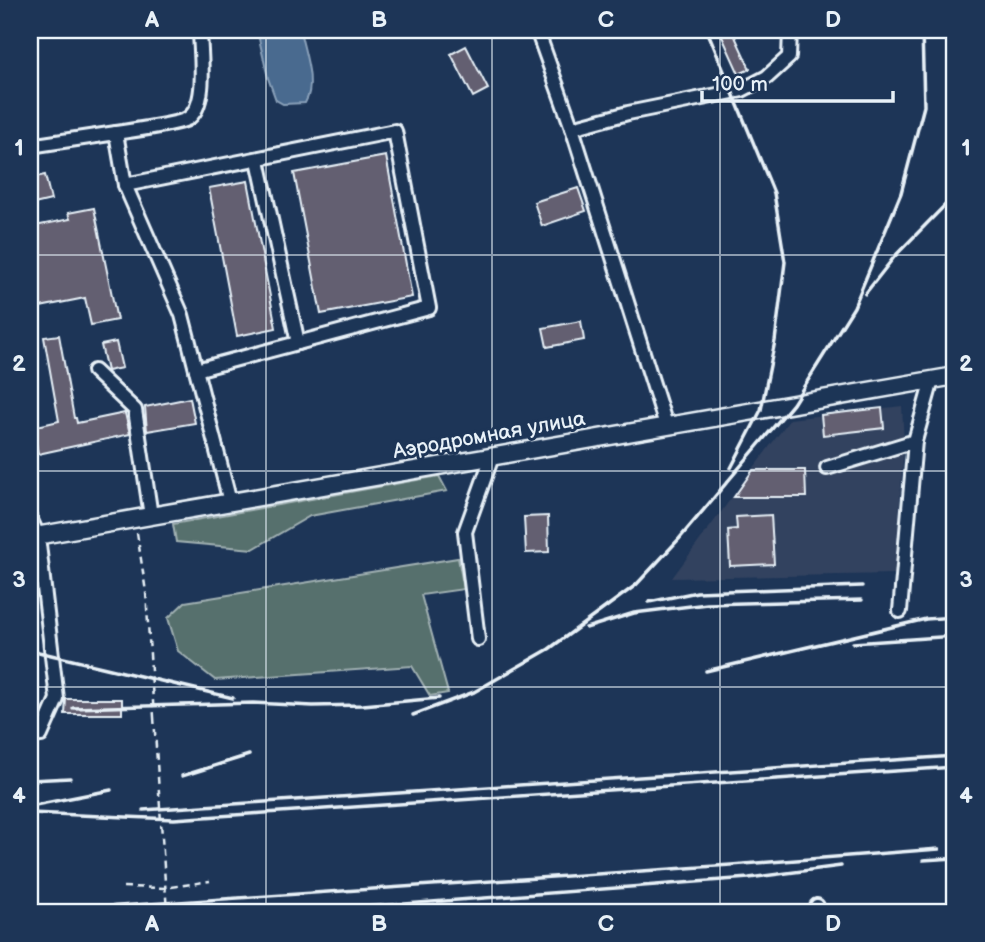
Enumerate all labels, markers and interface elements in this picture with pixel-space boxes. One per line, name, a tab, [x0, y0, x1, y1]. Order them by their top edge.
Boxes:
text: A	[144, 6, 160, 34]
text: B	[371, 6, 387, 34]
text: C	[598, 6, 614, 34]
text: D	[825, 6, 841, 34]
scale bar	[702, 60, 892, 104]
text: 100 m	[712, 72, 768, 97]
text: 1	[14, 134, 24, 162]
text: 1	[961, 134, 971, 162]
text: 2	[12, 350, 26, 378]
text: 2	[959, 350, 973, 378]
street label: Аэродромная улица	[390, 406, 588, 464]
text: 3	[12, 566, 26, 594]
text: 3	[959, 566, 973, 594]
text: 4	[12, 782, 26, 810]
text: 4	[959, 782, 973, 810]
text: A	[144, 910, 160, 938]
text: B	[371, 910, 387, 938]
text: C	[598, 910, 614, 938]
text: D	[825, 910, 841, 938]

